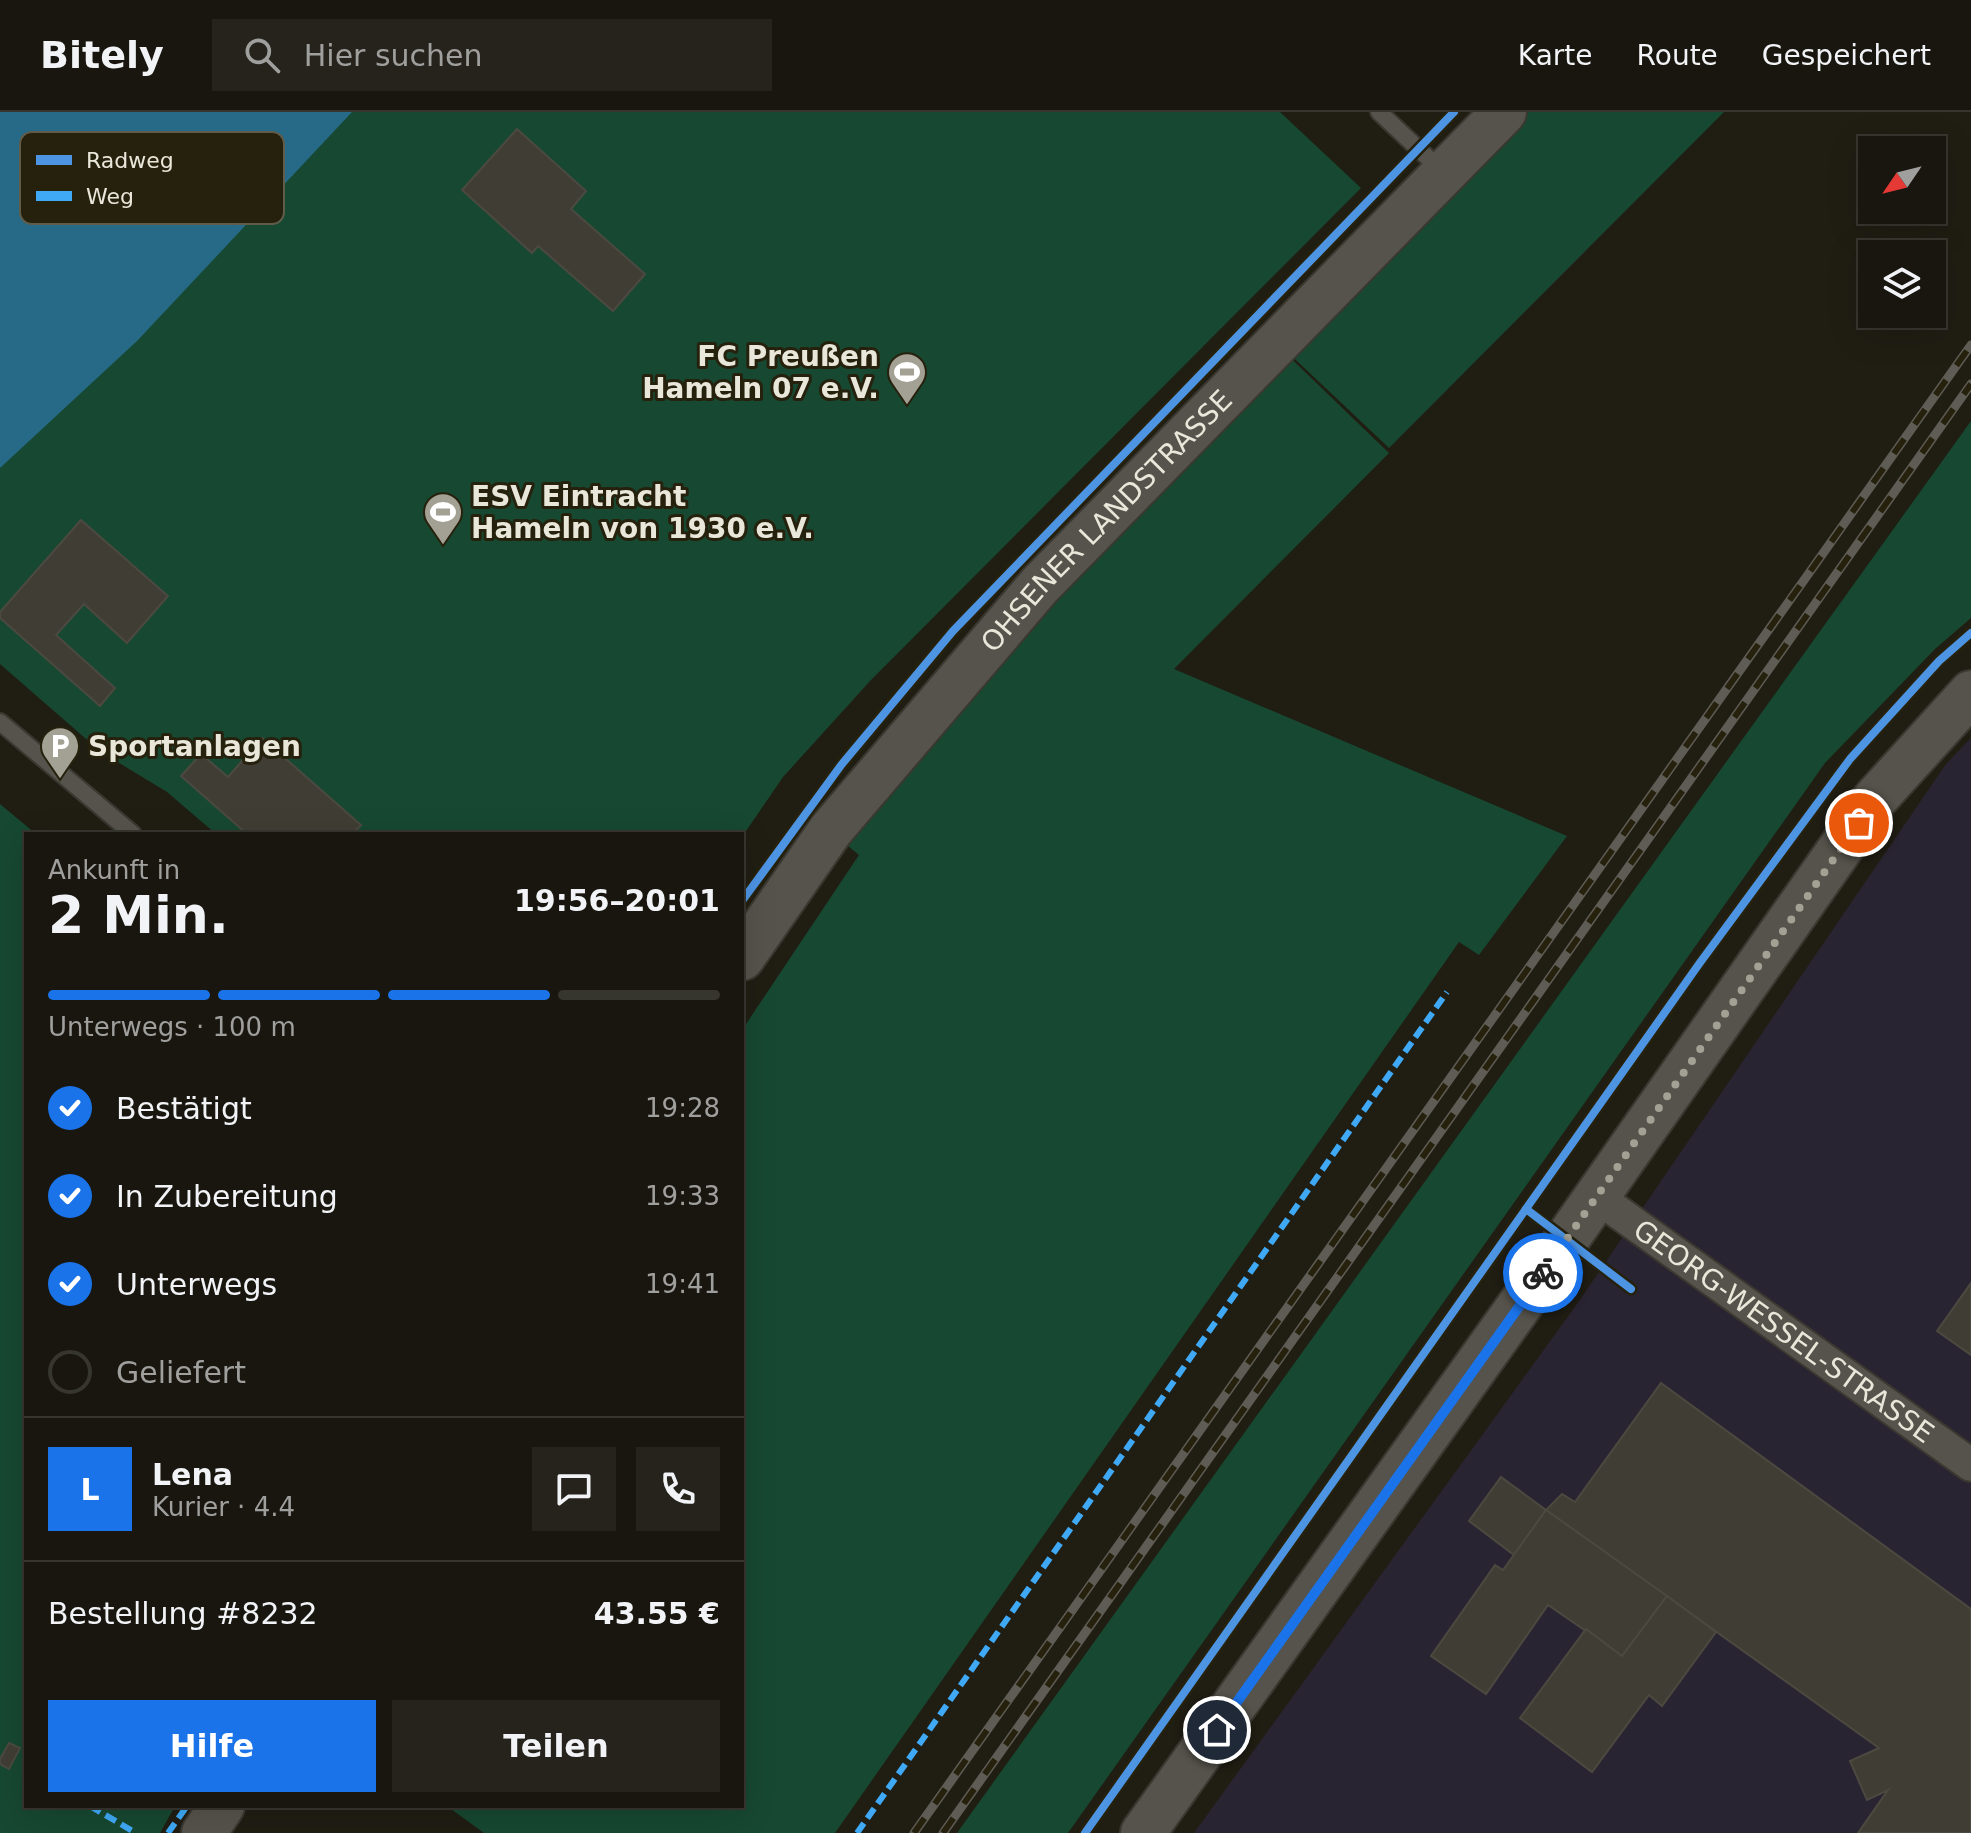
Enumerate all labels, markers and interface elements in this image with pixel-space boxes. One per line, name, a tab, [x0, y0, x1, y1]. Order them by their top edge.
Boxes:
search box	[212, 19, 772, 91]
text: Bitely	[40, 33, 164, 77]
icon: search	[240, 33, 284, 77]
text: Hier suchen	[304, 38, 483, 73]
text: Karte	[1518, 39, 1593, 72]
text: Route	[1637, 39, 1718, 72]
text: Gespeichert	[1762, 39, 1931, 72]
legend	[20, 132, 284, 224]
north arrow	[1858, 136, 1946, 224]
map controls	[1858, 136, 1946, 328]
text: Radweg	[86, 148, 174, 173]
text: Weg	[86, 184, 134, 209]
button: layers	[1858, 240, 1946, 328]
place label: FC Preußen Hameln 07 e.V.	[642, 340, 879, 405]
sports icon: FC Preußen Hameln 07 e.V.	[886, 351, 928, 406]
street label: OHSENER LANDSTRASSE	[974, 383, 1239, 658]
place label: ESV Eintracht Hameln von 1930 e.V.	[471, 480, 814, 545]
sports icon: ESV Eintracht Hameln von 1930 e.V.	[422, 491, 464, 546]
parking icon: Sportanlagen	[39, 725, 81, 780]
place label: Sportanlagen	[88, 730, 301, 763]
pin	[1825, 789, 1893, 857]
icon: bag	[1837, 801, 1881, 845]
text: Ankunft in	[48, 855, 180, 885]
text: 19:56–20:01	[514, 883, 720, 918]
text: 2 Min.	[48, 885, 229, 945]
text: Unterwegs · 100 m	[48, 1012, 296, 1042]
icon: check	[48, 1086, 92, 1130]
text: Bestätigt	[116, 1091, 252, 1126]
text: 19:28	[645, 1093, 720, 1123]
icon: check	[48, 1174, 92, 1218]
text: In Zubereitung	[116, 1179, 338, 1214]
text: 19:33	[645, 1181, 720, 1211]
street label: GEORG-WESSEL-STRASSE	[1628, 1212, 1940, 1450]
courier	[1503, 1233, 1583, 1313]
icon: bike	[1521, 1251, 1565, 1295]
icon: check	[48, 1262, 92, 1306]
text: Unterwegs	[116, 1267, 277, 1302]
text: 19:41	[645, 1269, 720, 1299]
text: Geliefert	[116, 1355, 246, 1390]
button: chat	[532, 1447, 616, 1531]
button: phone	[636, 1447, 720, 1531]
text: Lena	[152, 1457, 233, 1492]
text: L	[80, 1472, 100, 1507]
text: Kurier · 4.4	[152, 1492, 295, 1522]
text: Bestellung #8232	[48, 1596, 318, 1631]
text: 43.55 €	[594, 1596, 720, 1631]
pin	[1183, 1696, 1251, 1764]
button: Hilfe	[48, 1700, 376, 1792]
button: Teilen	[392, 1700, 720, 1792]
icon: home	[1195, 1708, 1239, 1752]

